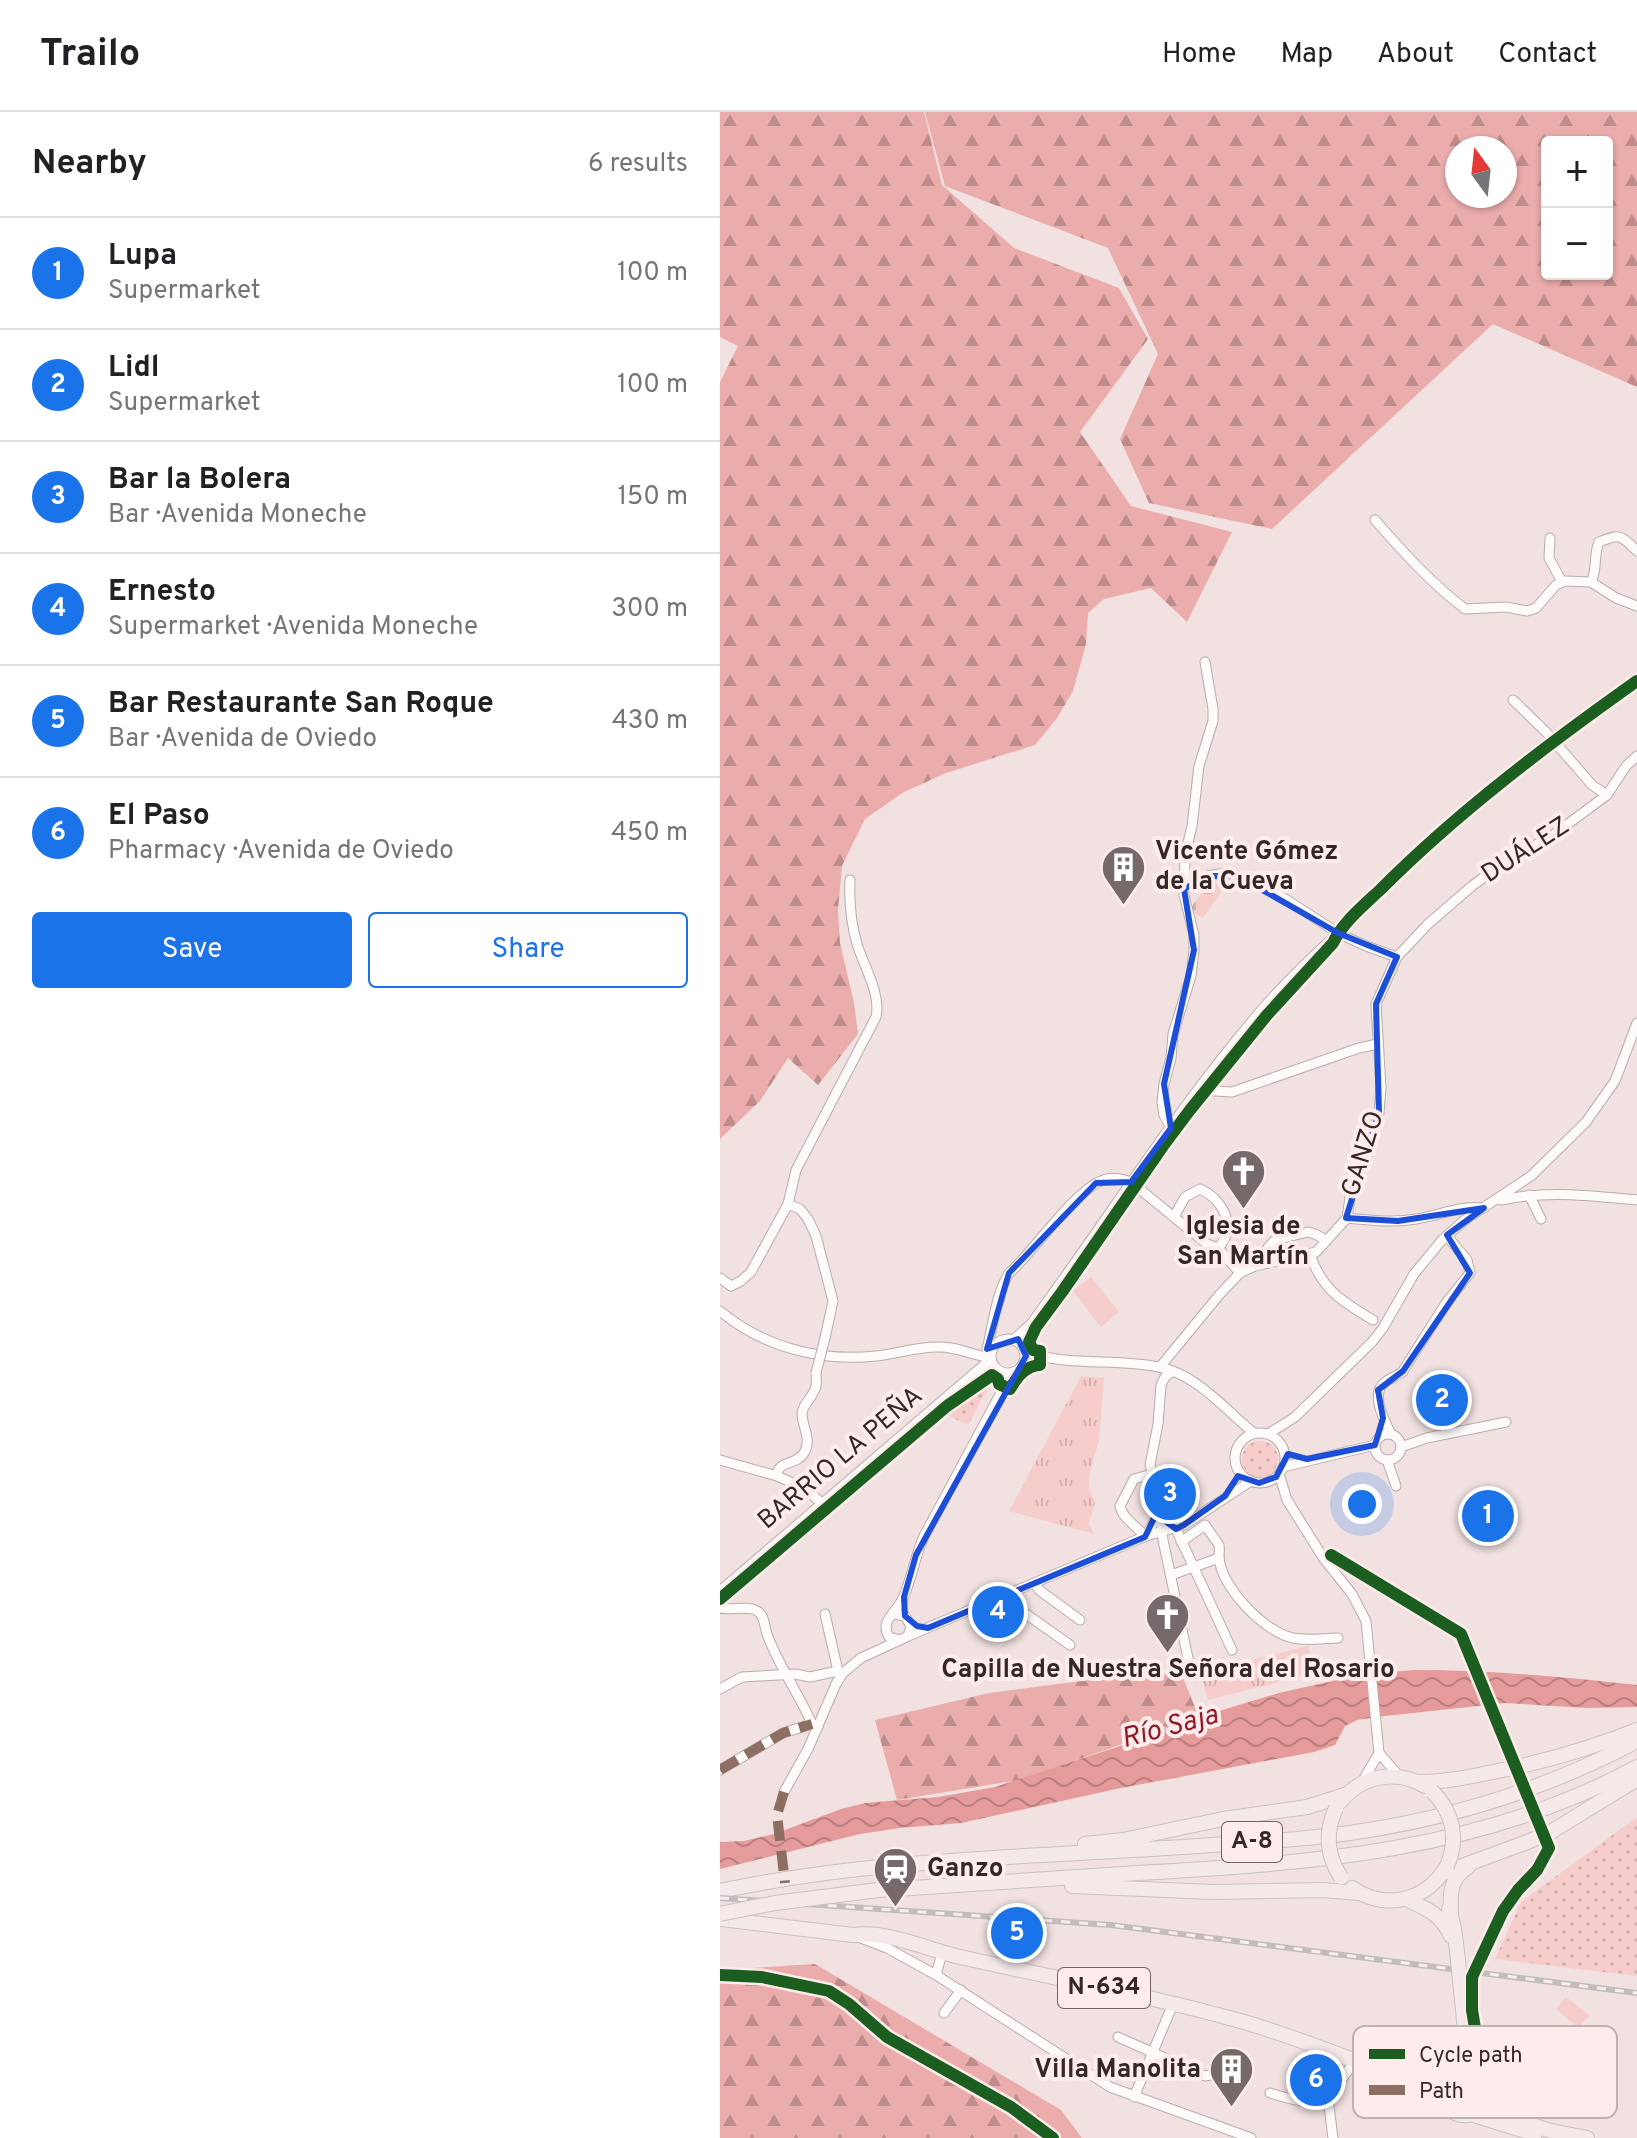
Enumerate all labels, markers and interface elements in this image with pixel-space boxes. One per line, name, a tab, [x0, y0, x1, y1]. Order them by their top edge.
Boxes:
text: Trailo	[40, 31, 140, 80]
text: Home	[1162, 37, 1236, 73]
text: Map	[1280, 37, 1333, 73]
text: About	[1377, 37, 1454, 73]
text: Contact	[1498, 37, 1597, 73]
north arrow	[1445, 136, 1517, 208]
map controls	[1541, 136, 1613, 280]
button: +	[1541, 136, 1613, 208]
text: Nearby	[32, 143, 147, 186]
text: 6 results	[588, 148, 688, 181]
button: −	[1541, 208, 1613, 280]
text: Lupa	[108, 238, 177, 275]
text: 1	[53, 257, 63, 290]
text: 100 m	[617, 257, 688, 290]
text: Supermarket	[108, 275, 260, 308]
text: Lidl	[108, 350, 160, 387]
text: 2	[50, 369, 66, 402]
text: 100 m	[617, 369, 688, 402]
text: Supermarket	[108, 387, 260, 420]
text: Bar la Bolera	[108, 462, 291, 499]
text: 3	[50, 481, 66, 514]
text: 150 m	[617, 481, 688, 514]
text: Bar · Avenida Moneche	[108, 499, 367, 532]
text: Ernesto	[108, 574, 216, 611]
text: 4	[50, 593, 66, 626]
text: 300 m	[611, 593, 688, 626]
text: Supermarket · Avenida Moneche	[108, 611, 478, 644]
text: Bar Restaurante San Roque	[108, 686, 494, 723]
text: 5	[50, 705, 66, 738]
text: 430 m	[612, 705, 688, 738]
text: Bar · Avenida de Oviedo	[108, 723, 377, 756]
text: El Paso	[108, 798, 210, 835]
street label: DUÁLEZ	[1475, 809, 1576, 892]
text: 6	[50, 817, 66, 850]
text: 450 m	[611, 817, 688, 850]
text: Pharmacy · Avenida de Oviedo	[108, 835, 454, 868]
place label: Vicente Gómez de la Cueva	[1155, 836, 1338, 899]
building icon: Vicente Gómez de la Cueva	[1100, 843, 1148, 906]
button: Save	[32, 912, 352, 988]
button: Share	[368, 912, 688, 988]
street label: GANZO	[1335, 1107, 1393, 1201]
church icon: Iglesia de San Martín	[1219, 1148, 1267, 1211]
place label: Iglesia de San Martín	[1177, 1211, 1309, 1274]
pin: 2	[1416, 1370, 1468, 1430]
street label: BARRIO LA PEÑA	[751, 1380, 930, 1538]
pin: 3	[1144, 1464, 1196, 1524]
your location	[1342, 1484, 1382, 1524]
pin: 1	[1462, 1486, 1514, 1546]
pin: 4	[972, 1582, 1024, 1642]
church icon: Capilla de Nuestra Señora del Rosario	[1144, 1591, 1192, 1654]
place label: Capilla de Nuestra Señora del Rosario	[941, 1654, 1395, 1687]
water label: Río Saja	[1118, 1698, 1223, 1758]
road number: A-8	[1222, 1822, 1282, 1862]
station icon: Ganzo	[872, 1845, 920, 1908]
place label: Ganzo	[927, 1853, 1003, 1886]
pin: 5	[991, 1903, 1043, 1963]
road number: N-634	[1058, 1968, 1150, 2008]
legend	[1353, 2026, 1617, 2118]
text: Cycle path	[1419, 2043, 1523, 2070]
building icon: Villa Manolita	[1208, 2046, 1256, 2109]
pin: 6	[1290, 2050, 1342, 2110]
place label: Villa Manolita	[1034, 2054, 1201, 2087]
text: Path	[1419, 2079, 1464, 2106]

